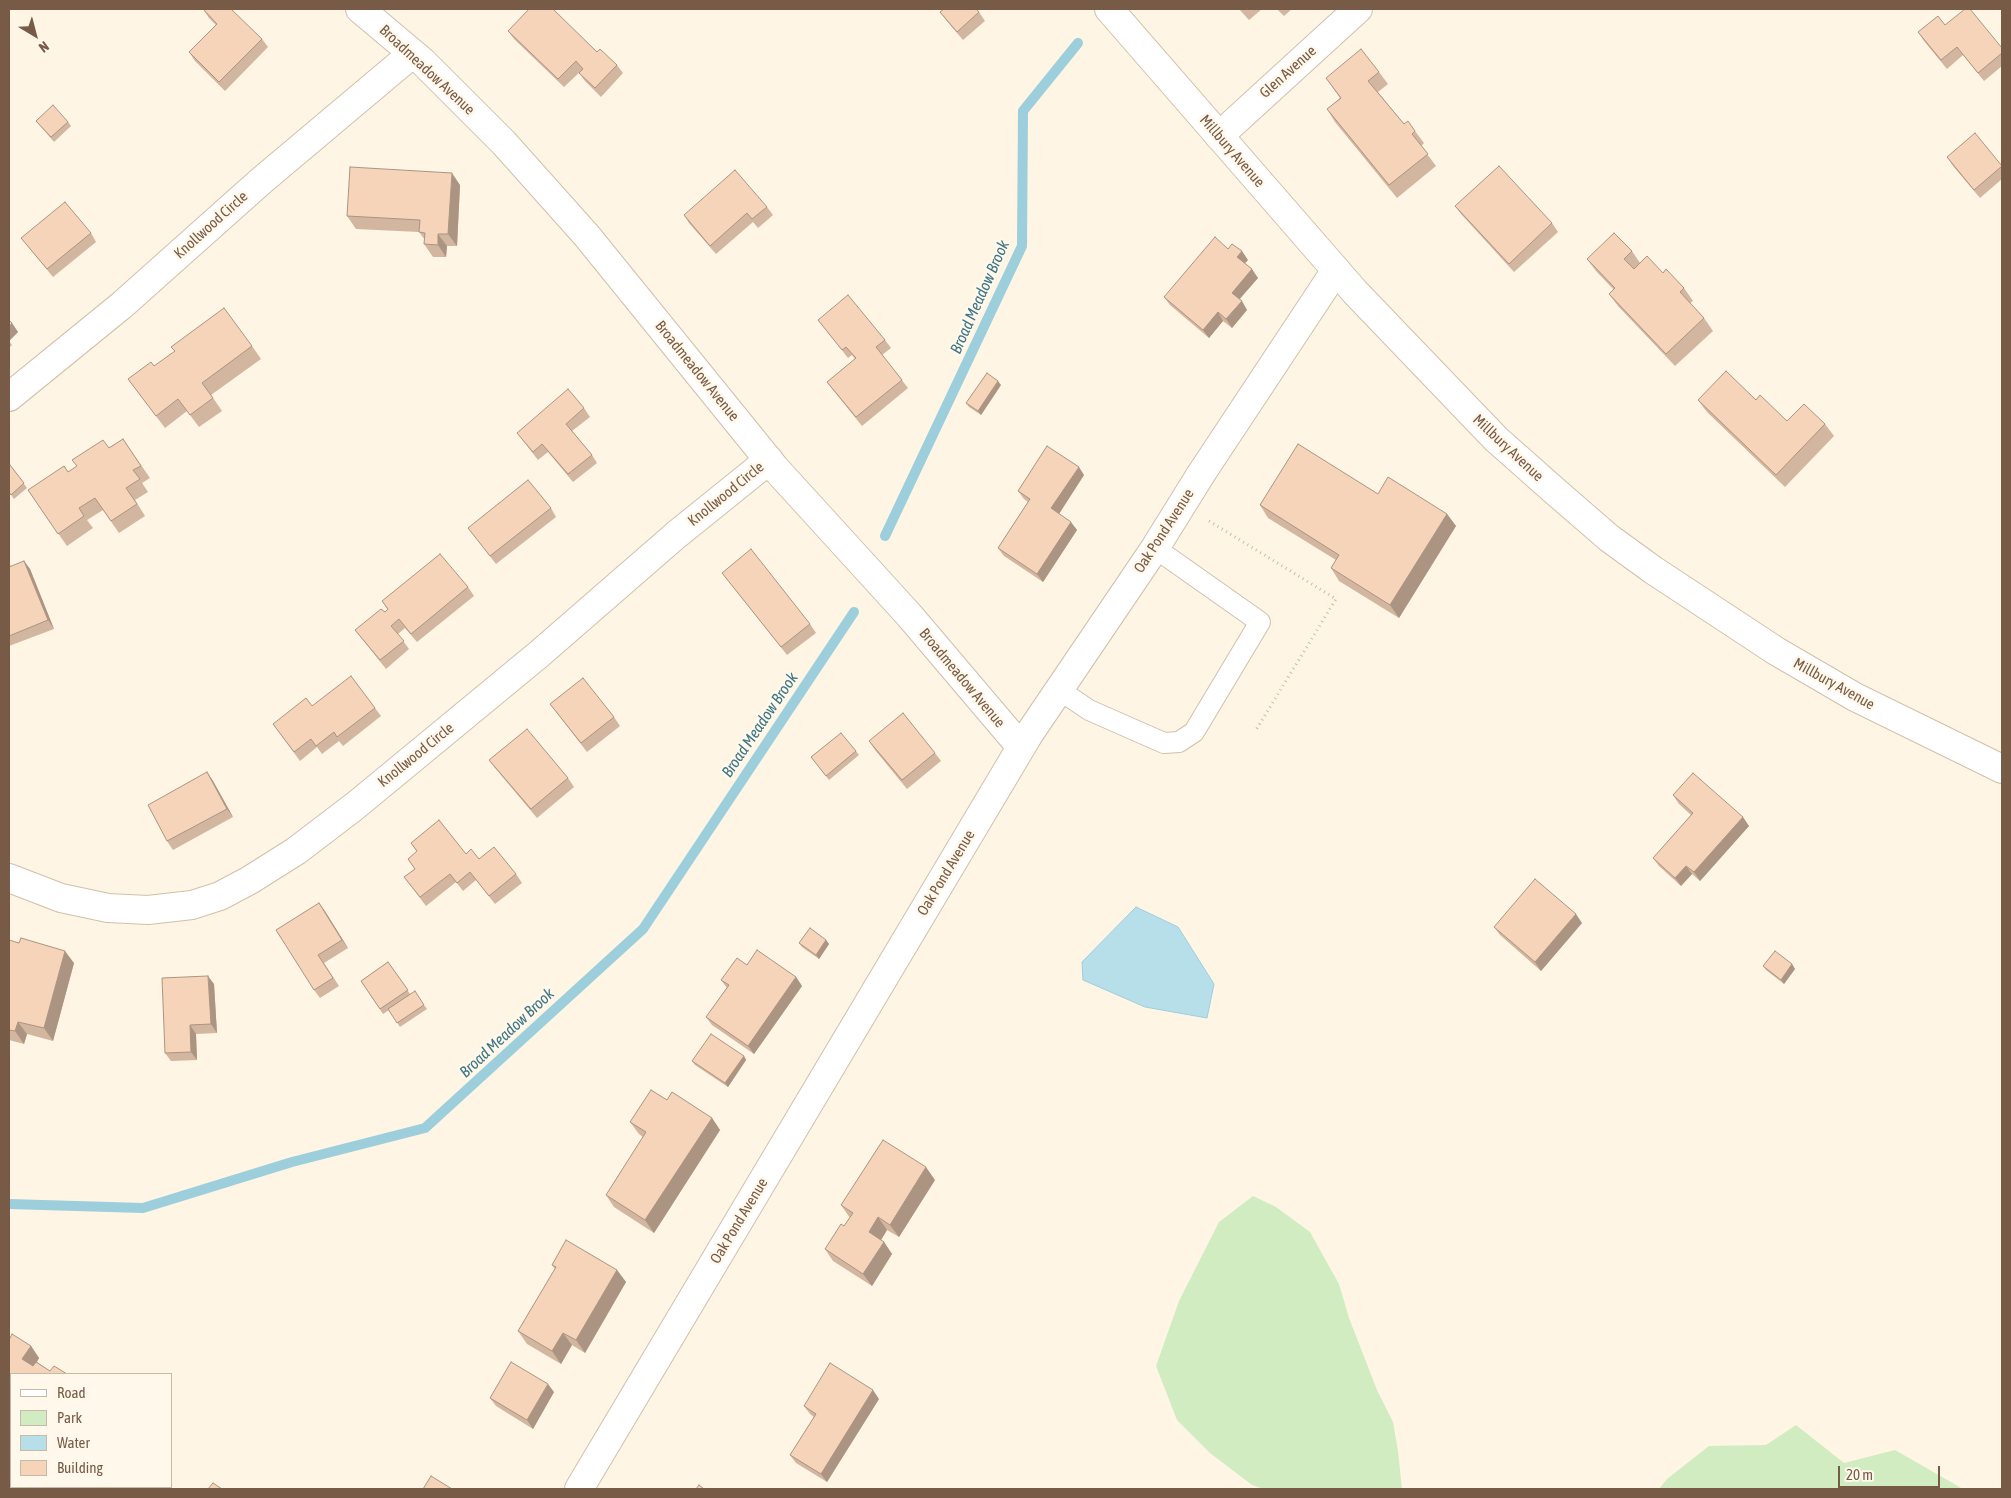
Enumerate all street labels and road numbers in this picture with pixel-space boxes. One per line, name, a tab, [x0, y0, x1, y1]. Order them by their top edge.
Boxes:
street label: Broadmeadow Avenue	[376, 21, 478, 119]
street label: Glen Avenue	[1256, 42, 1320, 102]
street label: Millbury Avenue	[1196, 111, 1268, 191]
street label: Knollwood Circle	[171, 187, 251, 263]
street label: Broadmeadow Avenue	[651, 317, 743, 425]
street label: Millbury Avenue	[1469, 411, 1547, 485]
street label: Knollwood Circle	[684, 458, 768, 530]
street label: Oak Pond Avenue	[1130, 486, 1198, 576]
street label: Broadmeadow Avenue	[915, 625, 1009, 731]
street label: Millbury Avenue	[1790, 654, 1878, 714]
street label: Knollwood Circle	[374, 719, 458, 791]
street label: Oak Pond Avenue	[913, 827, 979, 919]
street label: Oak Pond Avenue	[706, 1175, 772, 1267]

